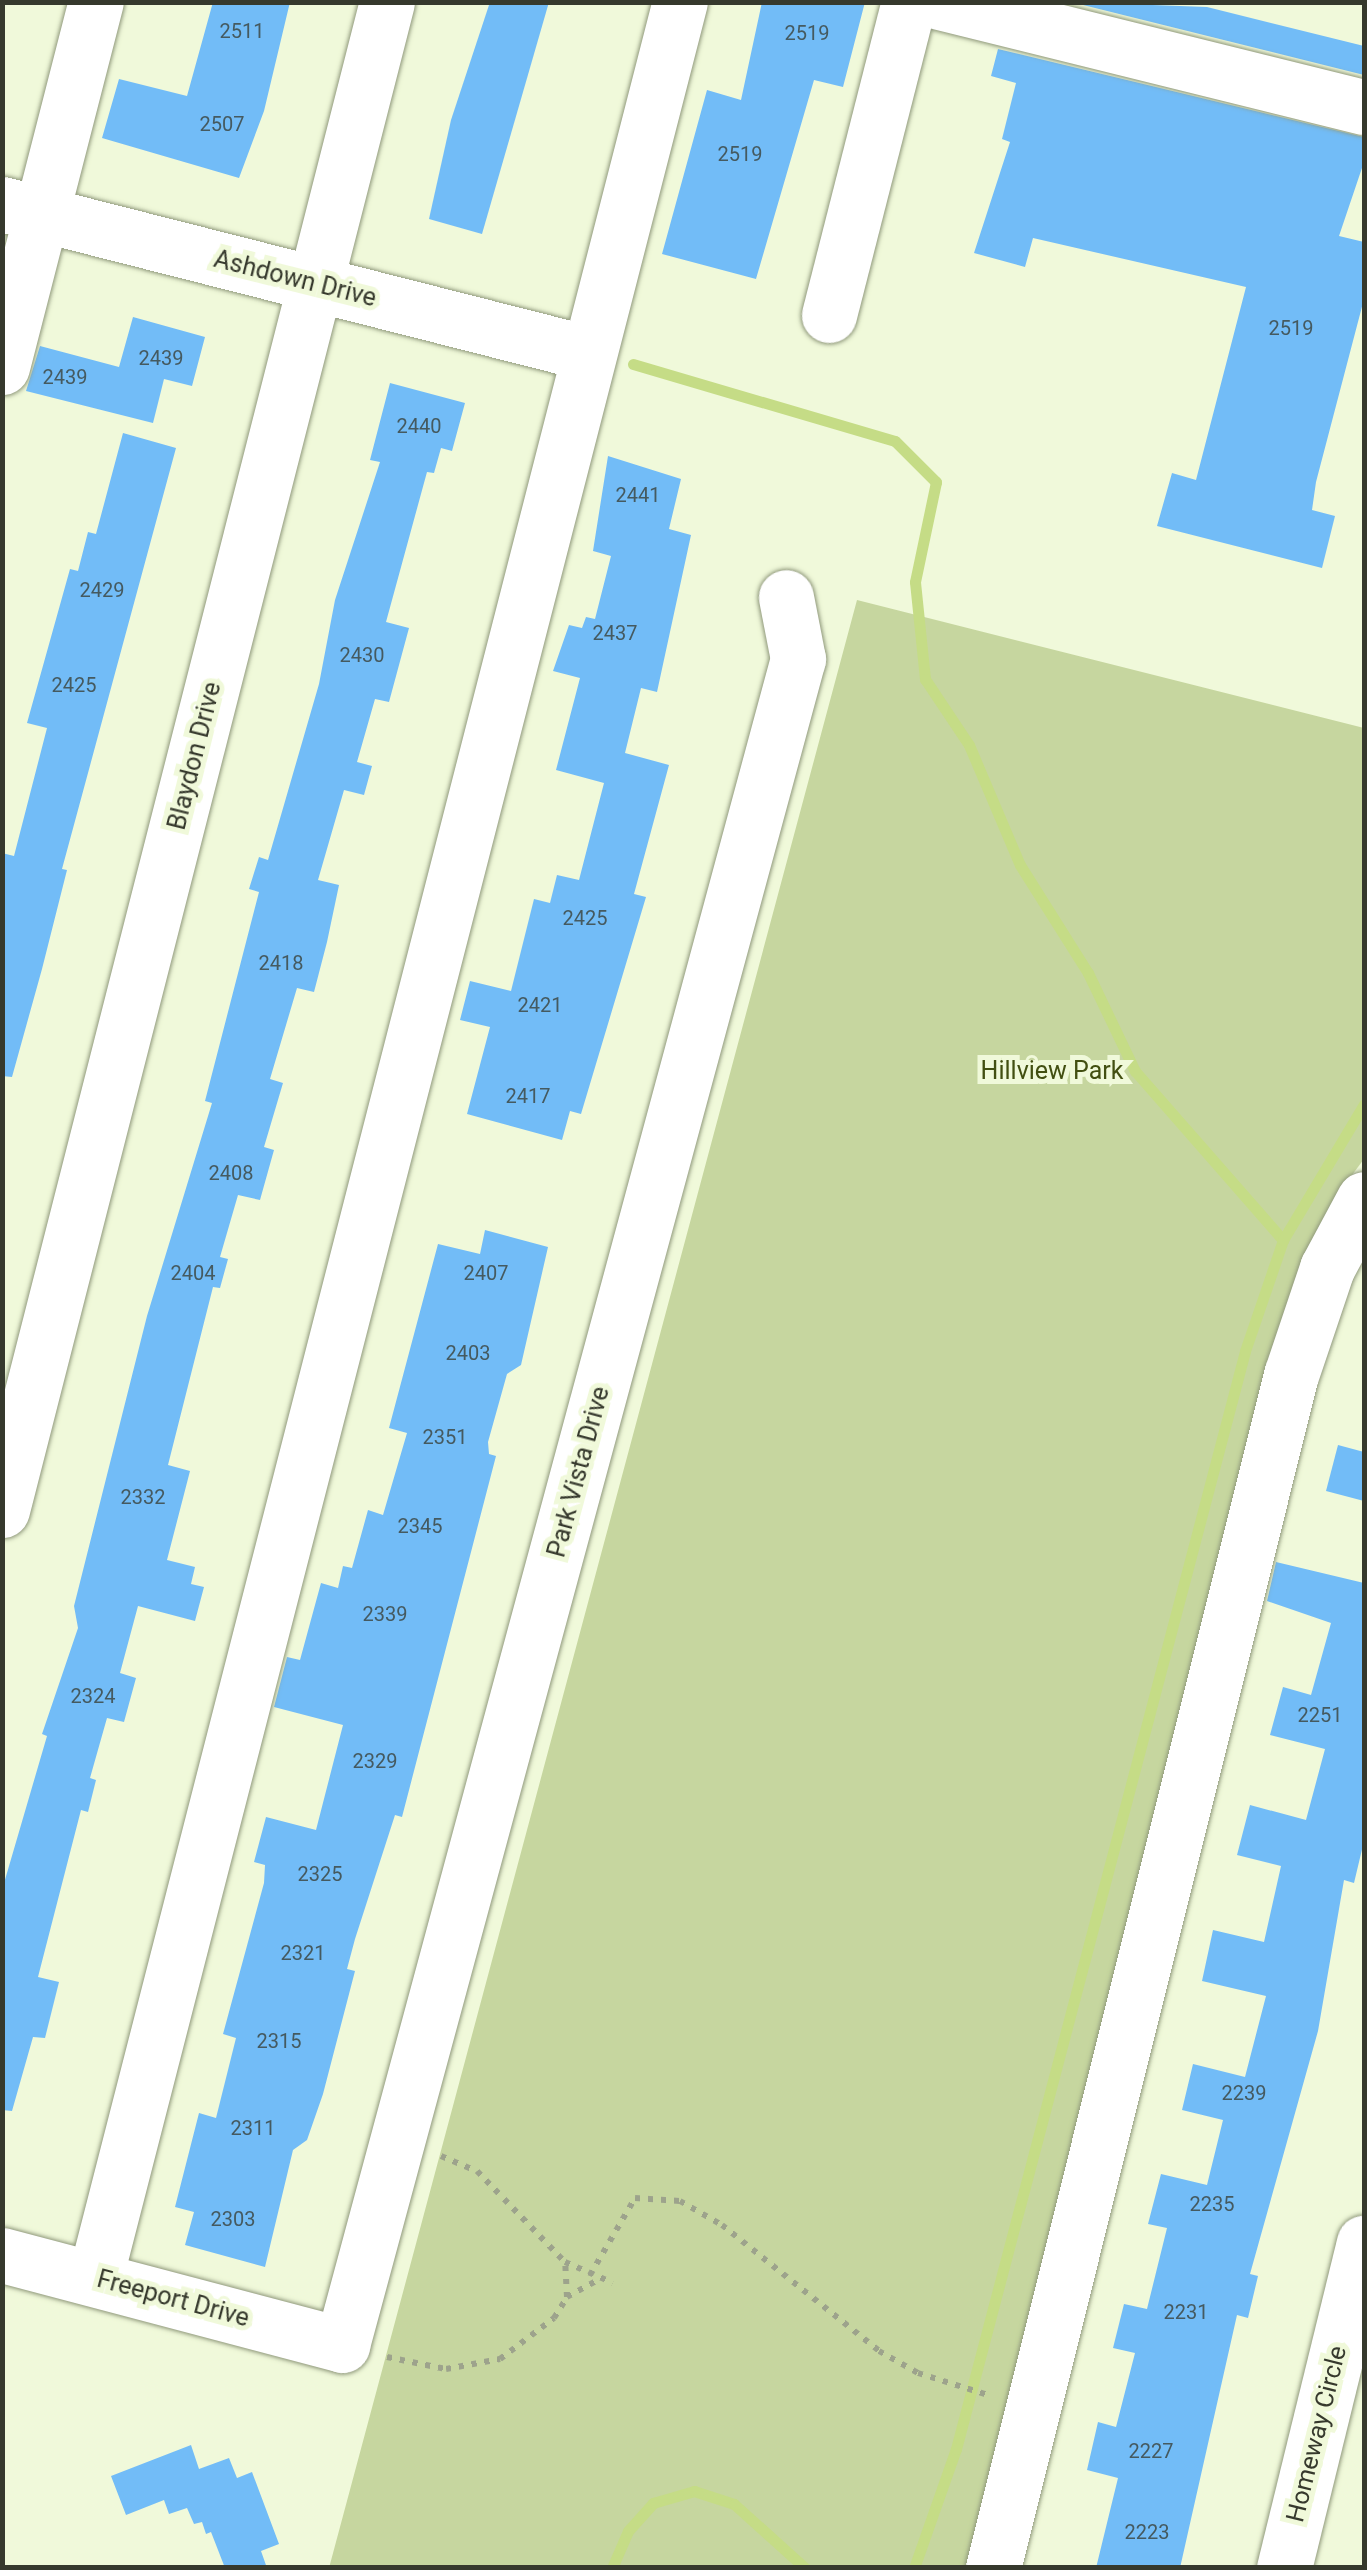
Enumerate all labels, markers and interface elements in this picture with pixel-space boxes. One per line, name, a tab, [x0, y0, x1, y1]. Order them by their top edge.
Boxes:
house number: 2511	[220, 19, 264, 43]
house number: 2519	[785, 21, 829, 45]
house number: 2507	[200, 112, 244, 136]
house number: 2519	[718, 142, 762, 166]
street label: Ashdown Drive	[211, 244, 379, 314]
house number: 2519	[1269, 316, 1313, 340]
house number: 2439	[139, 346, 183, 370]
house number: 2439	[43, 365, 87, 389]
house number: 2440	[397, 414, 441, 438]
house number: 2441	[616, 483, 660, 507]
house number: 2429	[80, 578, 124, 602]
house number: 2437	[593, 621, 637, 645]
house number: 2430	[340, 643, 384, 667]
house number: 2425	[52, 673, 96, 697]
street label: Blaydon Drive	[162, 679, 228, 833]
house number: 2425	[563, 906, 607, 930]
house number: 2418	[259, 951, 303, 975]
house number: 2421	[518, 993, 562, 1017]
park label: Hillview Park	[981, 1056, 1123, 1086]
house number: 2417	[506, 1084, 550, 1108]
house number: 2408	[209, 1161, 253, 1185]
house number: 2404	[171, 1261, 215, 1285]
house number: 2407	[464, 1261, 508, 1285]
house number: 2403	[446, 1341, 490, 1365]
street label: Park Vista Drive	[542, 1383, 616, 1561]
house number: 2351	[423, 1425, 467, 1449]
house number: 2332	[121, 1485, 165, 1509]
house number: 2345	[398, 1514, 442, 1538]
house number: 2339	[363, 1602, 407, 1626]
house number: 2324	[71, 1684, 115, 1708]
house number: 2251	[1298, 1703, 1342, 1727]
house number: 2329	[353, 1749, 397, 1773]
house number: 2325	[298, 1862, 342, 1886]
house number: 2321	[281, 1941, 325, 1965]
house number: 2315	[257, 2029, 301, 2053]
house number: 2239	[1222, 2081, 1266, 2105]
house number: 2311	[231, 2116, 275, 2140]
house number: 2235	[1190, 2192, 1234, 2216]
house number: 2303	[211, 2207, 255, 2231]
street label: Freeport Drive	[94, 2264, 252, 2334]
house number: 2231	[1164, 2300, 1208, 2324]
street label: Homeway Circle	[1281, 2343, 1353, 2525]
house number: 2227	[1129, 2439, 1173, 2463]
house number: 2223	[1125, 2520, 1169, 2544]

